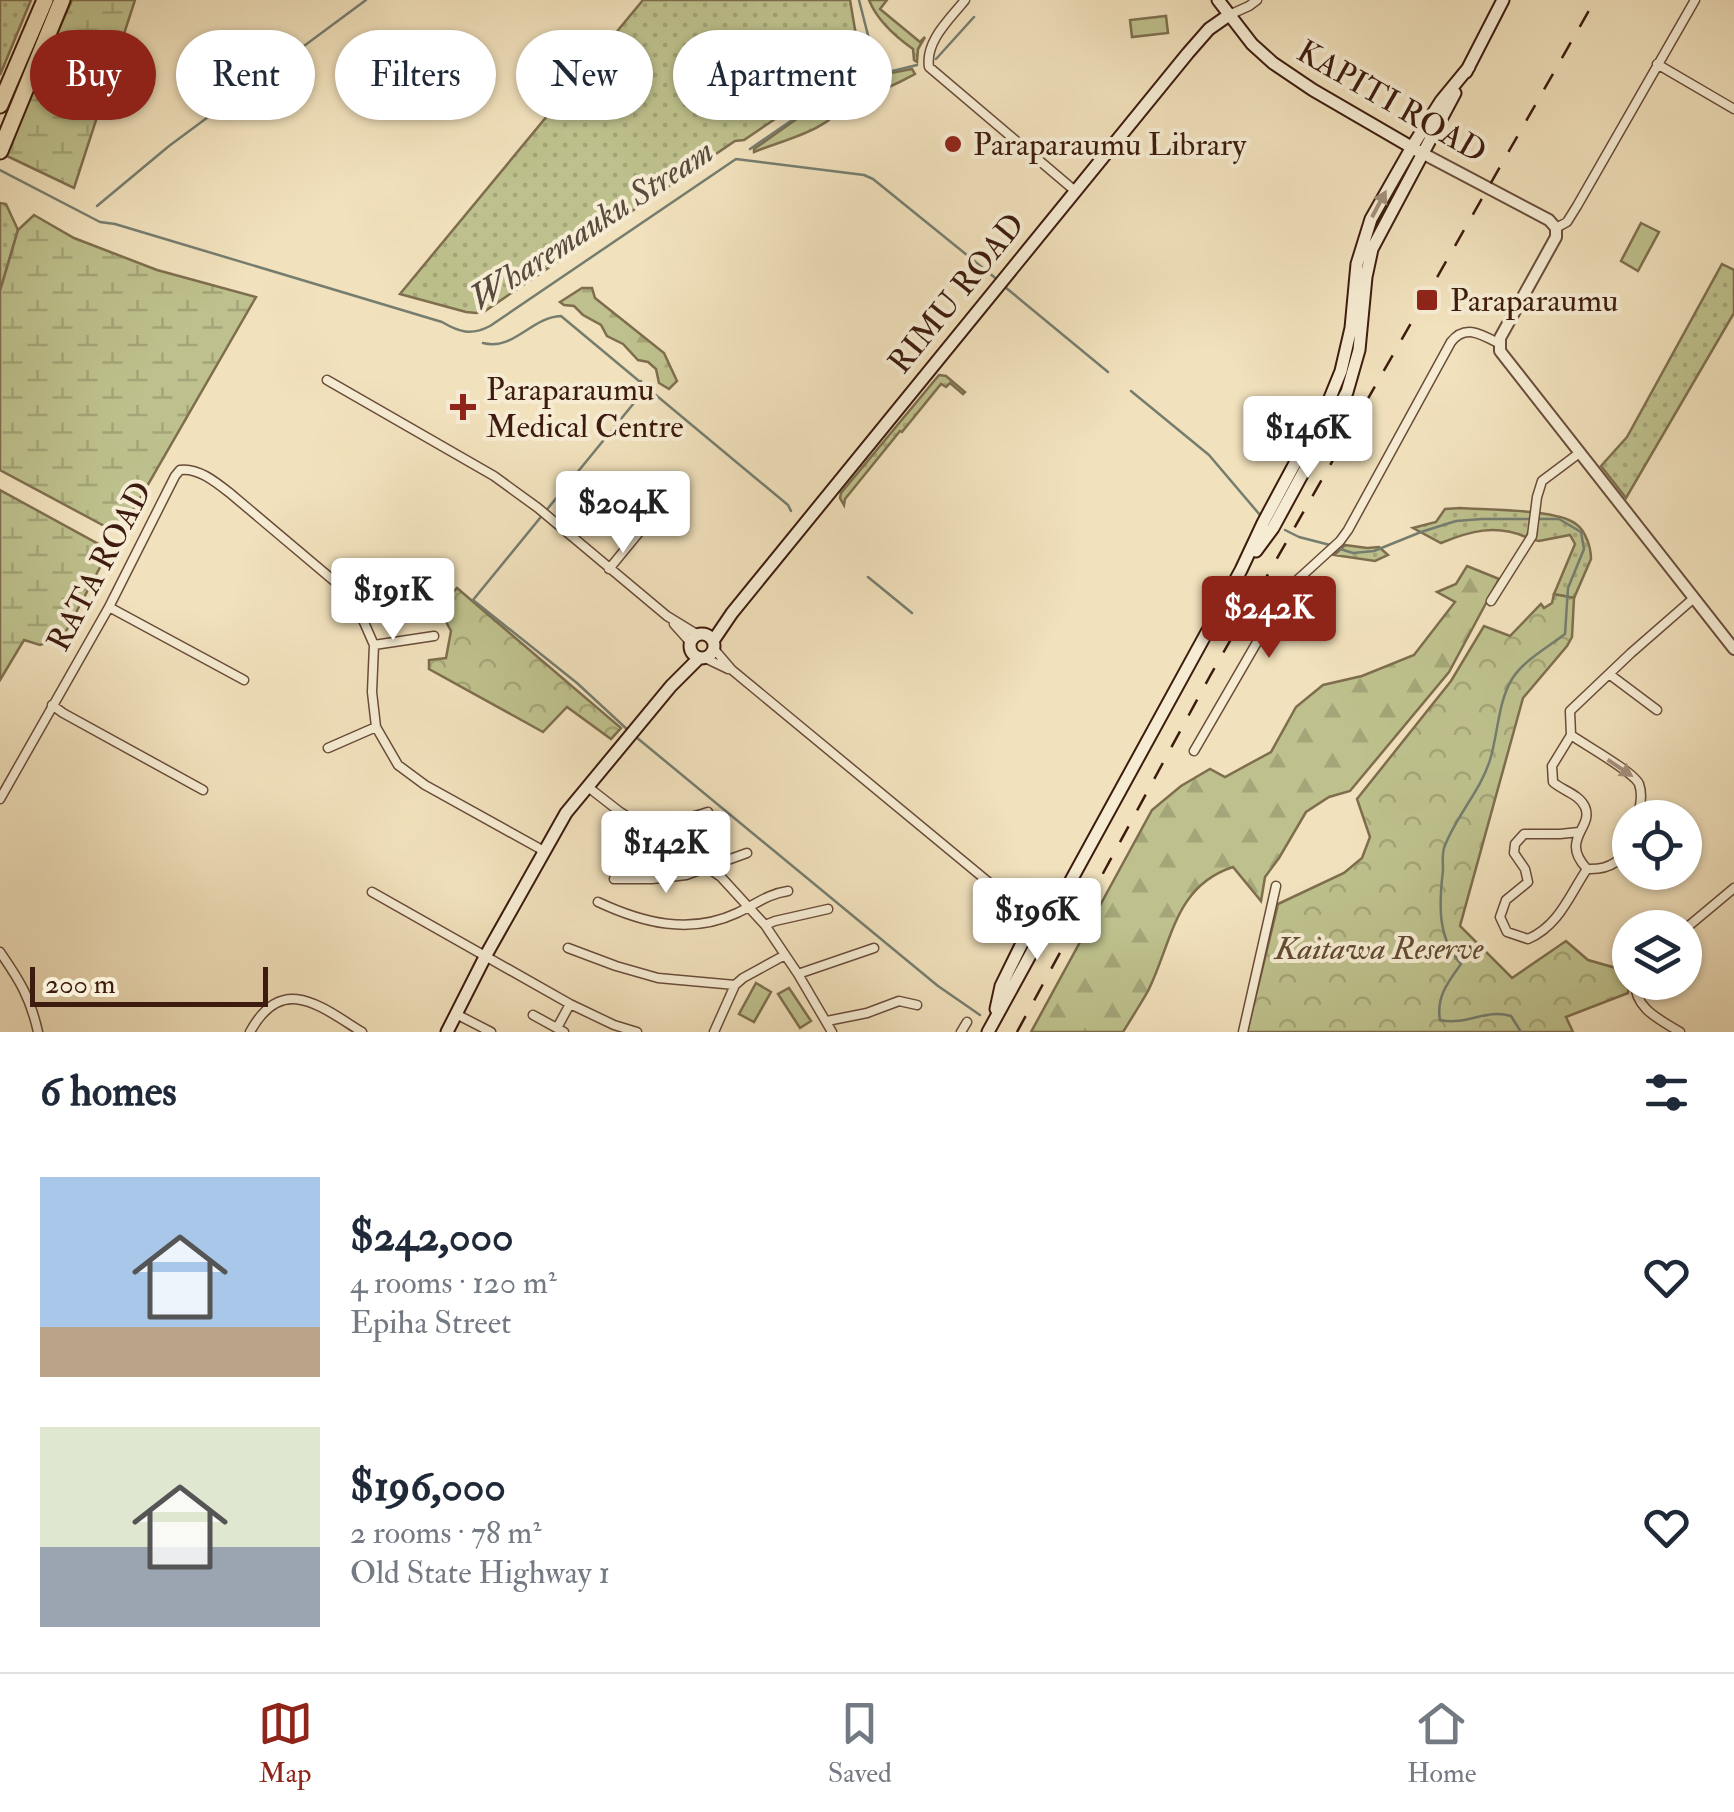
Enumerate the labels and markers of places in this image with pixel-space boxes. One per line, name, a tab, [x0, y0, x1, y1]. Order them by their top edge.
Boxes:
place label: Paraparaumu Library	[973, 125, 1247, 165]
marker: Paraparaumu Library	[942, 133, 964, 155]
place label: Paraparaumu	[1450, 281, 1618, 321]
marker: Paraparaumu	[1414, 287, 1440, 313]
place label: Paraparaumu Medical Centre	[486, 370, 684, 447]
marker: Paraparaumu Medical Centre	[450, 394, 476, 420]
pin: $146K	[1238, 396, 1378, 481]
pin: $204K	[553, 471, 693, 556]
pin: $191K	[323, 558, 463, 643]
pin: $242K	[1199, 576, 1339, 661]
pin: $142K	[596, 811, 736, 896]
pin: $196K	[967, 878, 1107, 963]

